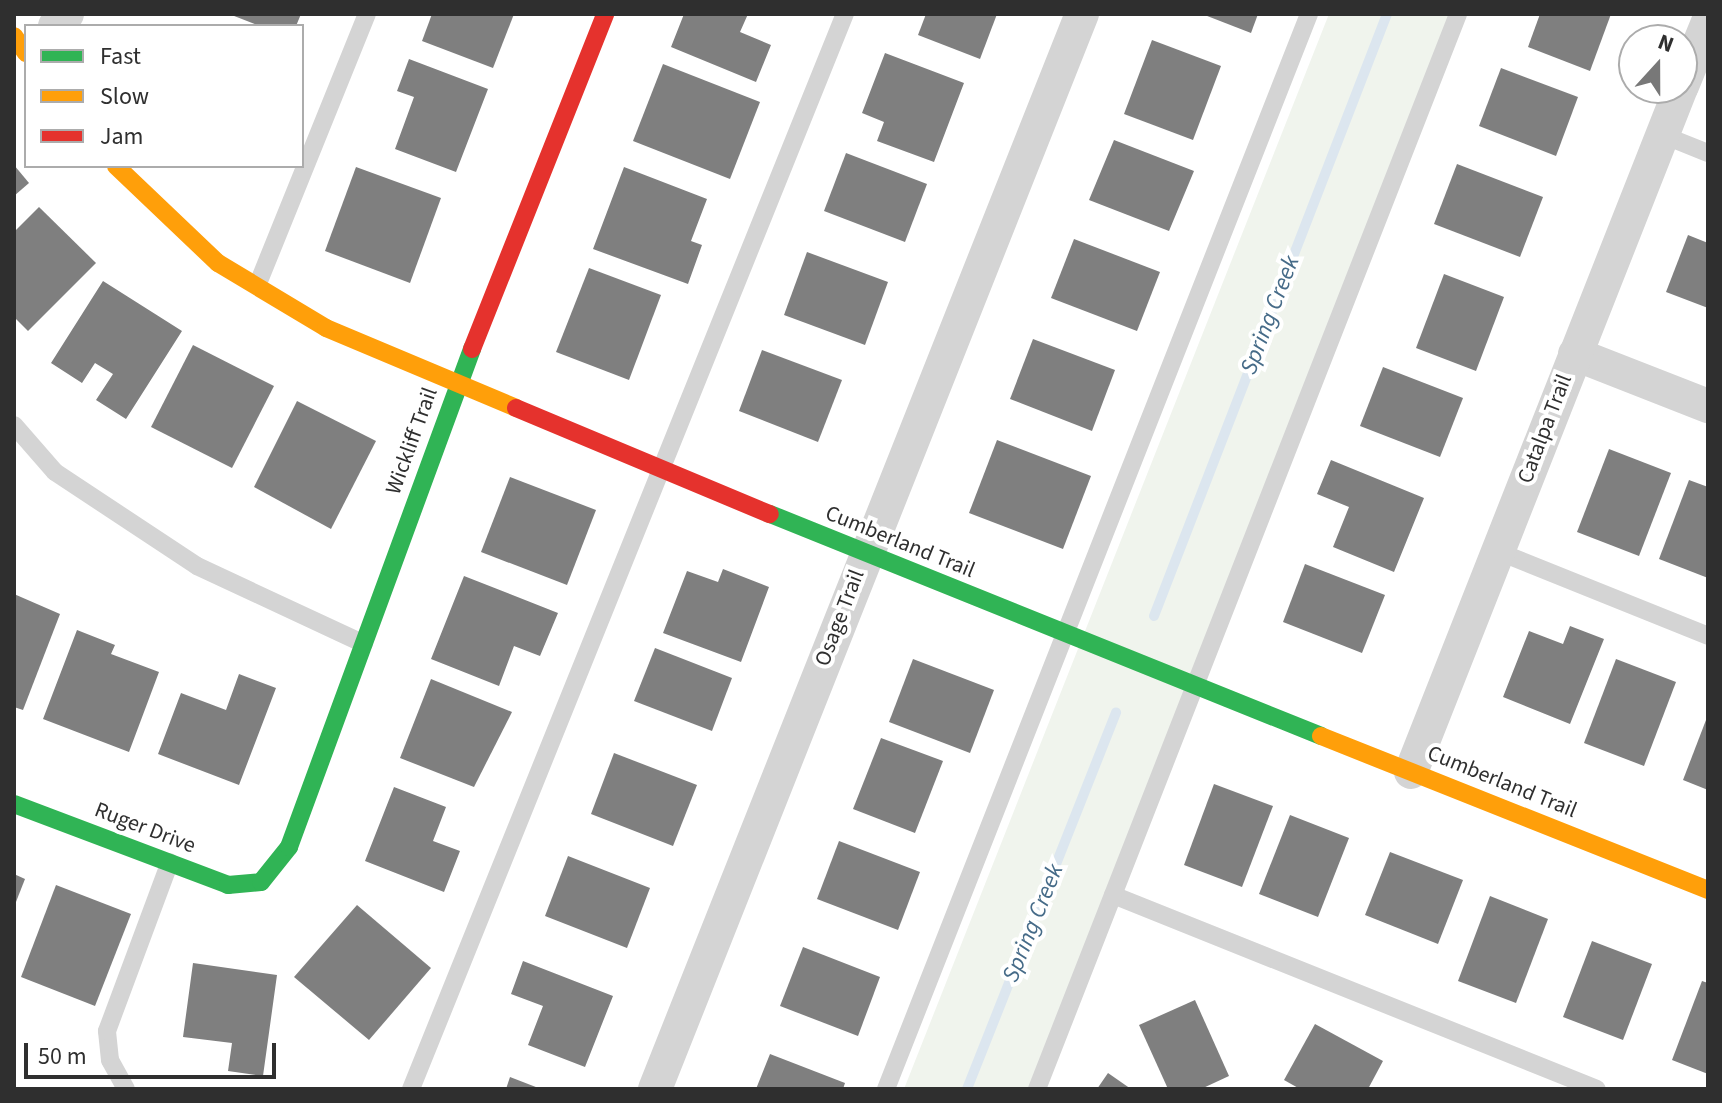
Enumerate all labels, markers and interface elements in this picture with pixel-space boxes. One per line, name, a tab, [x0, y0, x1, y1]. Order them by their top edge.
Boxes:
legend	[24, 24, 304, 168]
north arrow	[1618, 24, 1698, 104]
text: N	[1653, 26, 1678, 61]
text: Fast	[100, 39, 141, 74]
text: Slow	[100, 79, 149, 114]
text: Jam	[100, 119, 144, 154]
water label: Spring Creek	[1234, 252, 1306, 378]
street label: Catalpa Trail	[1512, 371, 1578, 487]
street label: Wickliff Trail	[380, 384, 444, 498]
street label: Cumberland Trail	[822, 500, 978, 584]
street label: Osage Trail	[810, 566, 870, 670]
street label: Cumberland Trail	[1424, 740, 1580, 824]
street label: Ruger Drive	[91, 797, 199, 859]
water label: Spring Creek	[996, 860, 1070, 986]
scale bar	[28, 1027, 280, 1077]
text: 50 m	[38, 1039, 87, 1074]

